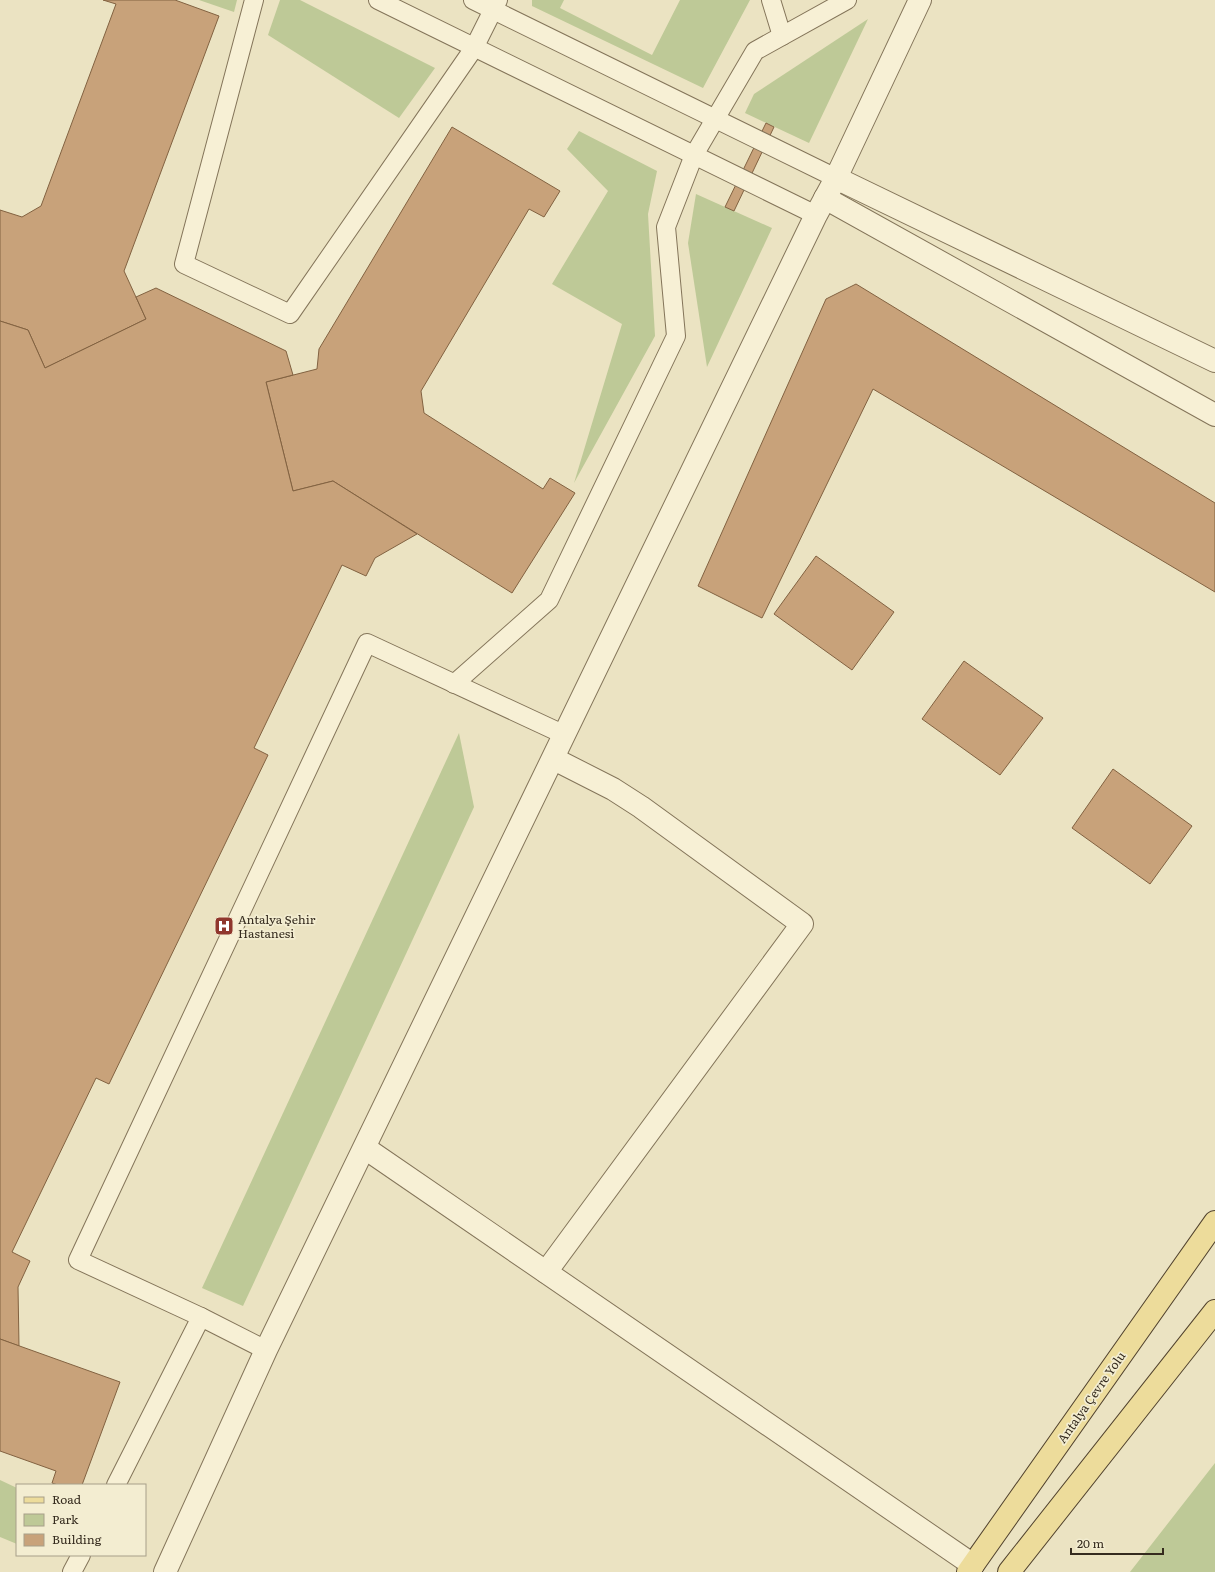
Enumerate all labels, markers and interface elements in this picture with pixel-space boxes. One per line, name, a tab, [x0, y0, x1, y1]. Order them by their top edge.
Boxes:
place label: Antalya Şehir Hastanesi	[238, 910, 316, 942]
hospital icon: Antalya Şehir Hastanesi	[213, 915, 235, 937]
street label: Antalya Çevre Yolu	[1053, 1347, 1130, 1446]
legend	[16, 1484, 146, 1556]
text: Road	[52, 1490, 82, 1508]
text: Park	[52, 1510, 79, 1528]
text: Building	[52, 1530, 102, 1548]
scale bar	[1071, 1530, 1163, 1556]
text: 20 m	[1077, 1534, 1104, 1552]

